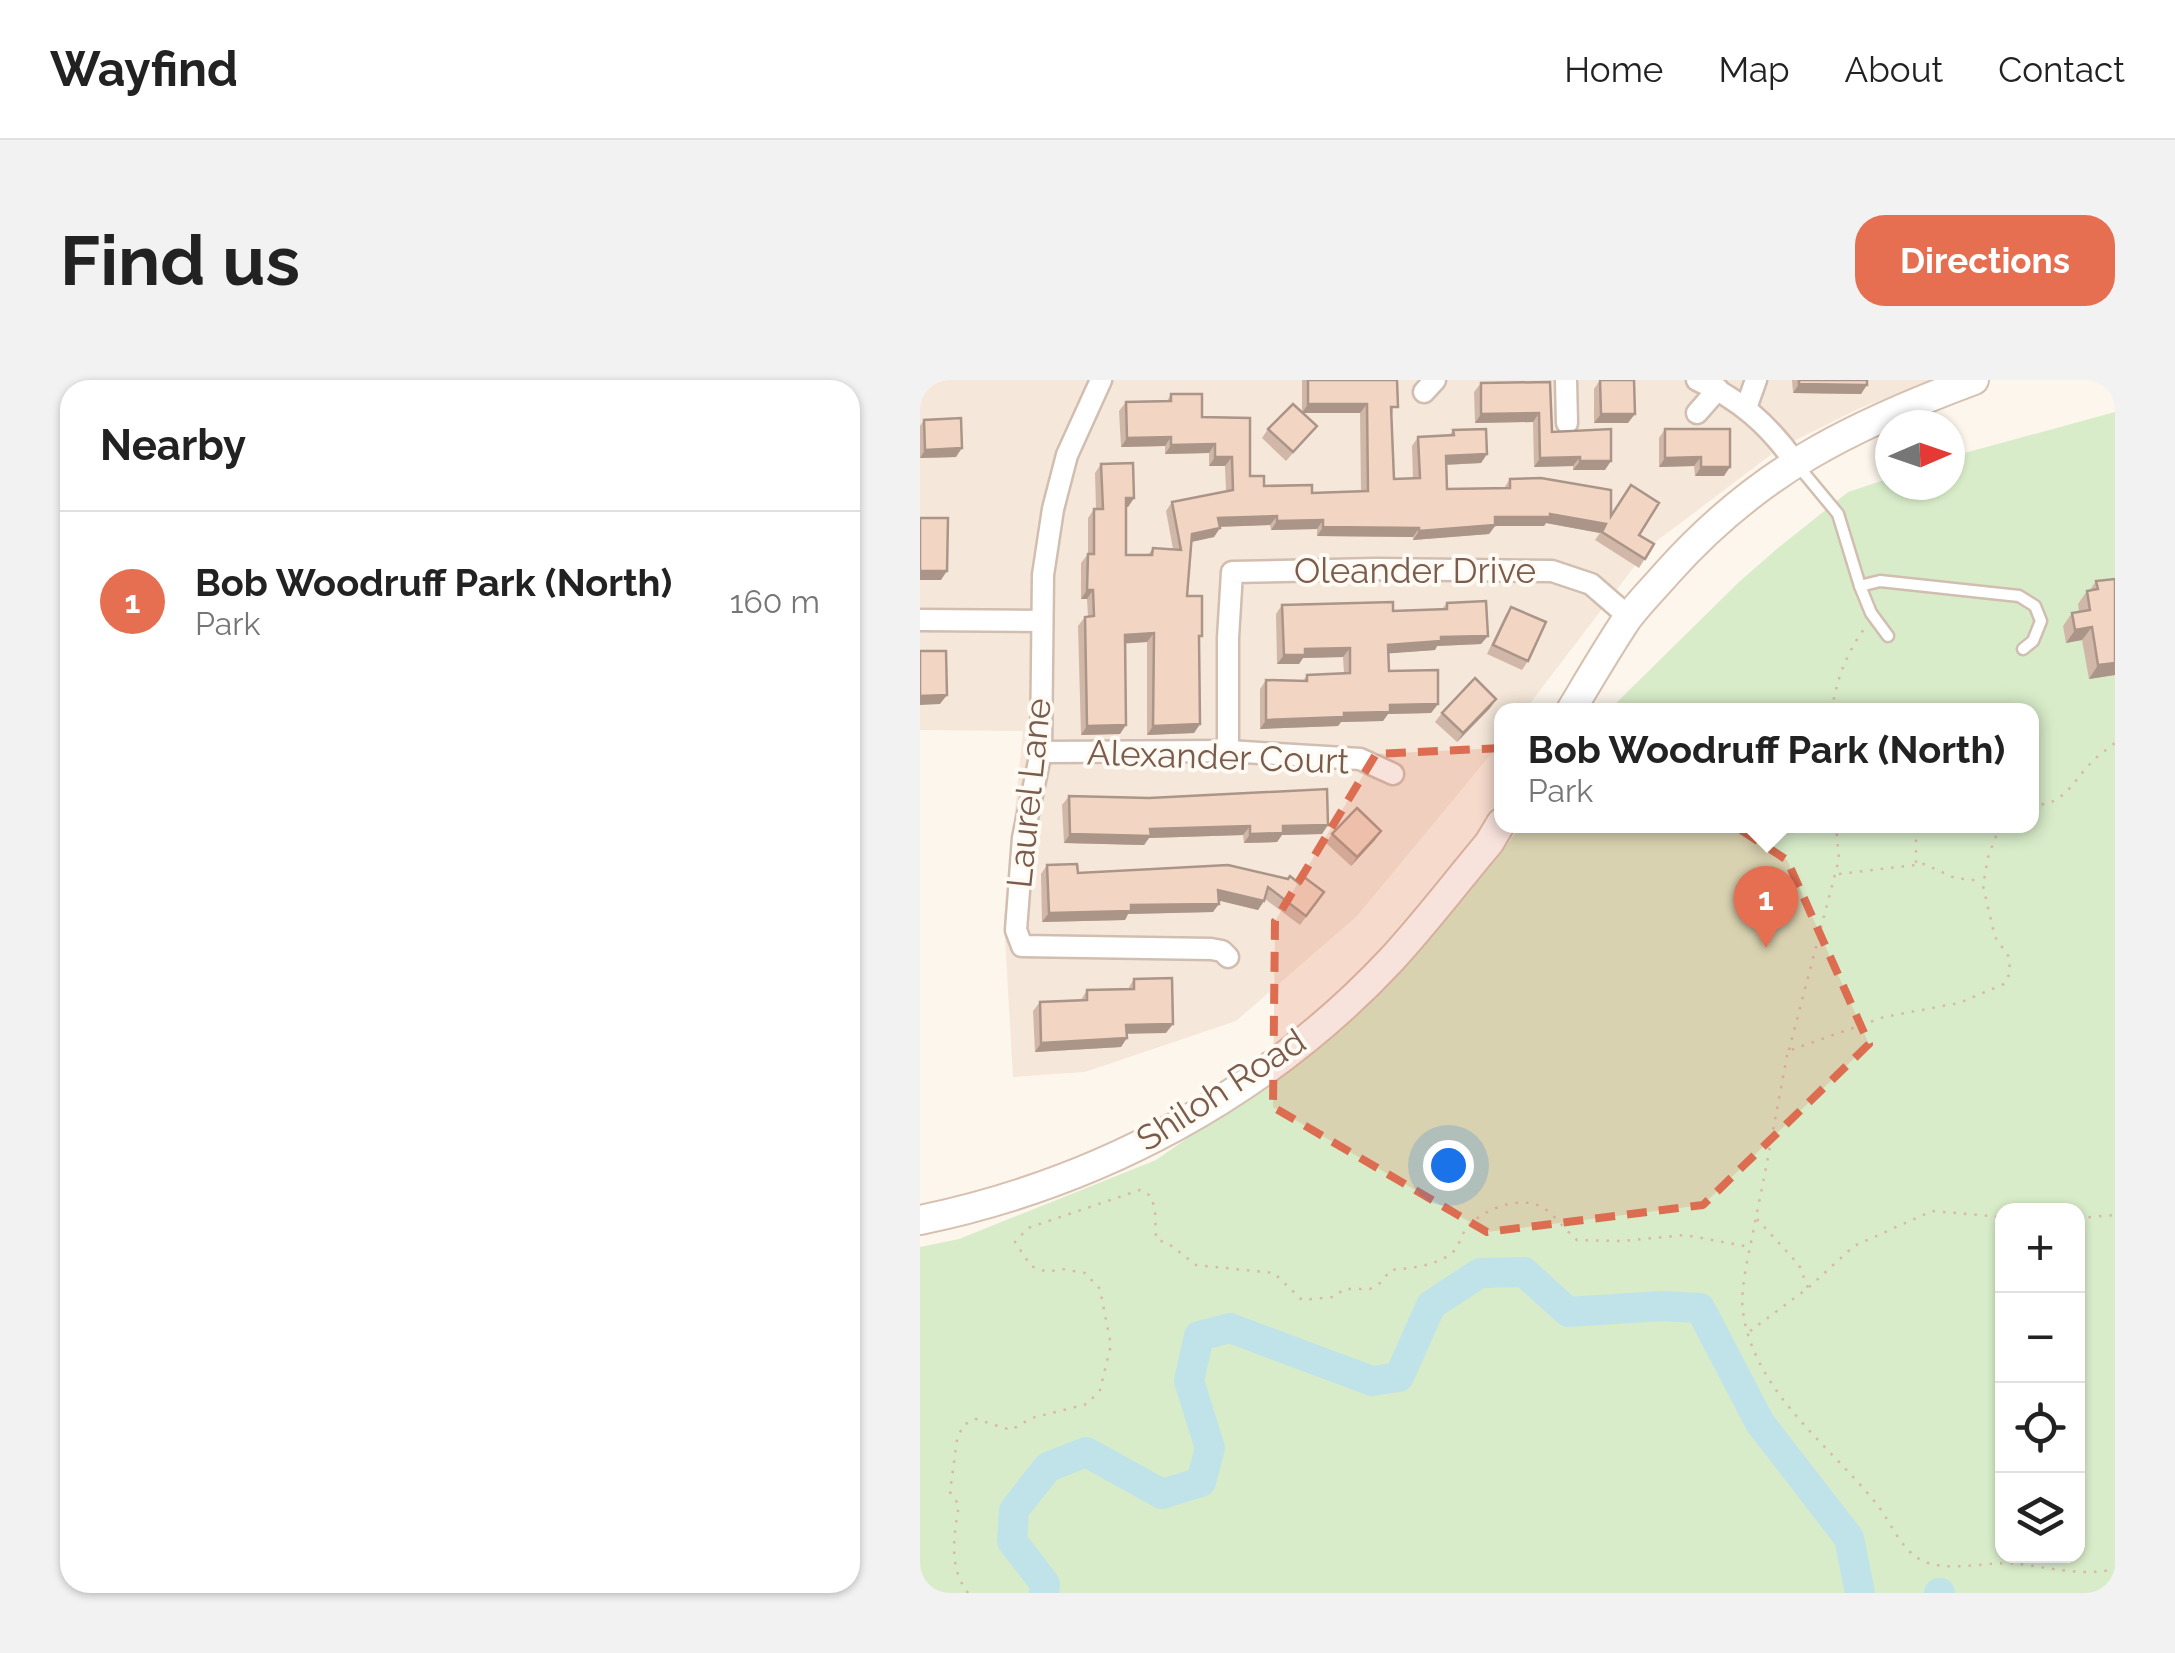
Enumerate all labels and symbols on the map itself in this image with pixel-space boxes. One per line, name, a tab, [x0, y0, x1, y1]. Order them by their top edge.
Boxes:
north arrow	[1875, 410, 1965, 500]
street label: Oleander Drive	[1294, 550, 1536, 591]
street label: Laurel Lane	[998, 696, 1059, 890]
street label: Alexander Court	[1086, 731, 1350, 782]
pin: 1	[1734, 866, 1798, 948]
street label: Shiloh Road	[1129, 1020, 1313, 1159]
your location	[1423, 1140, 1474, 1191]

